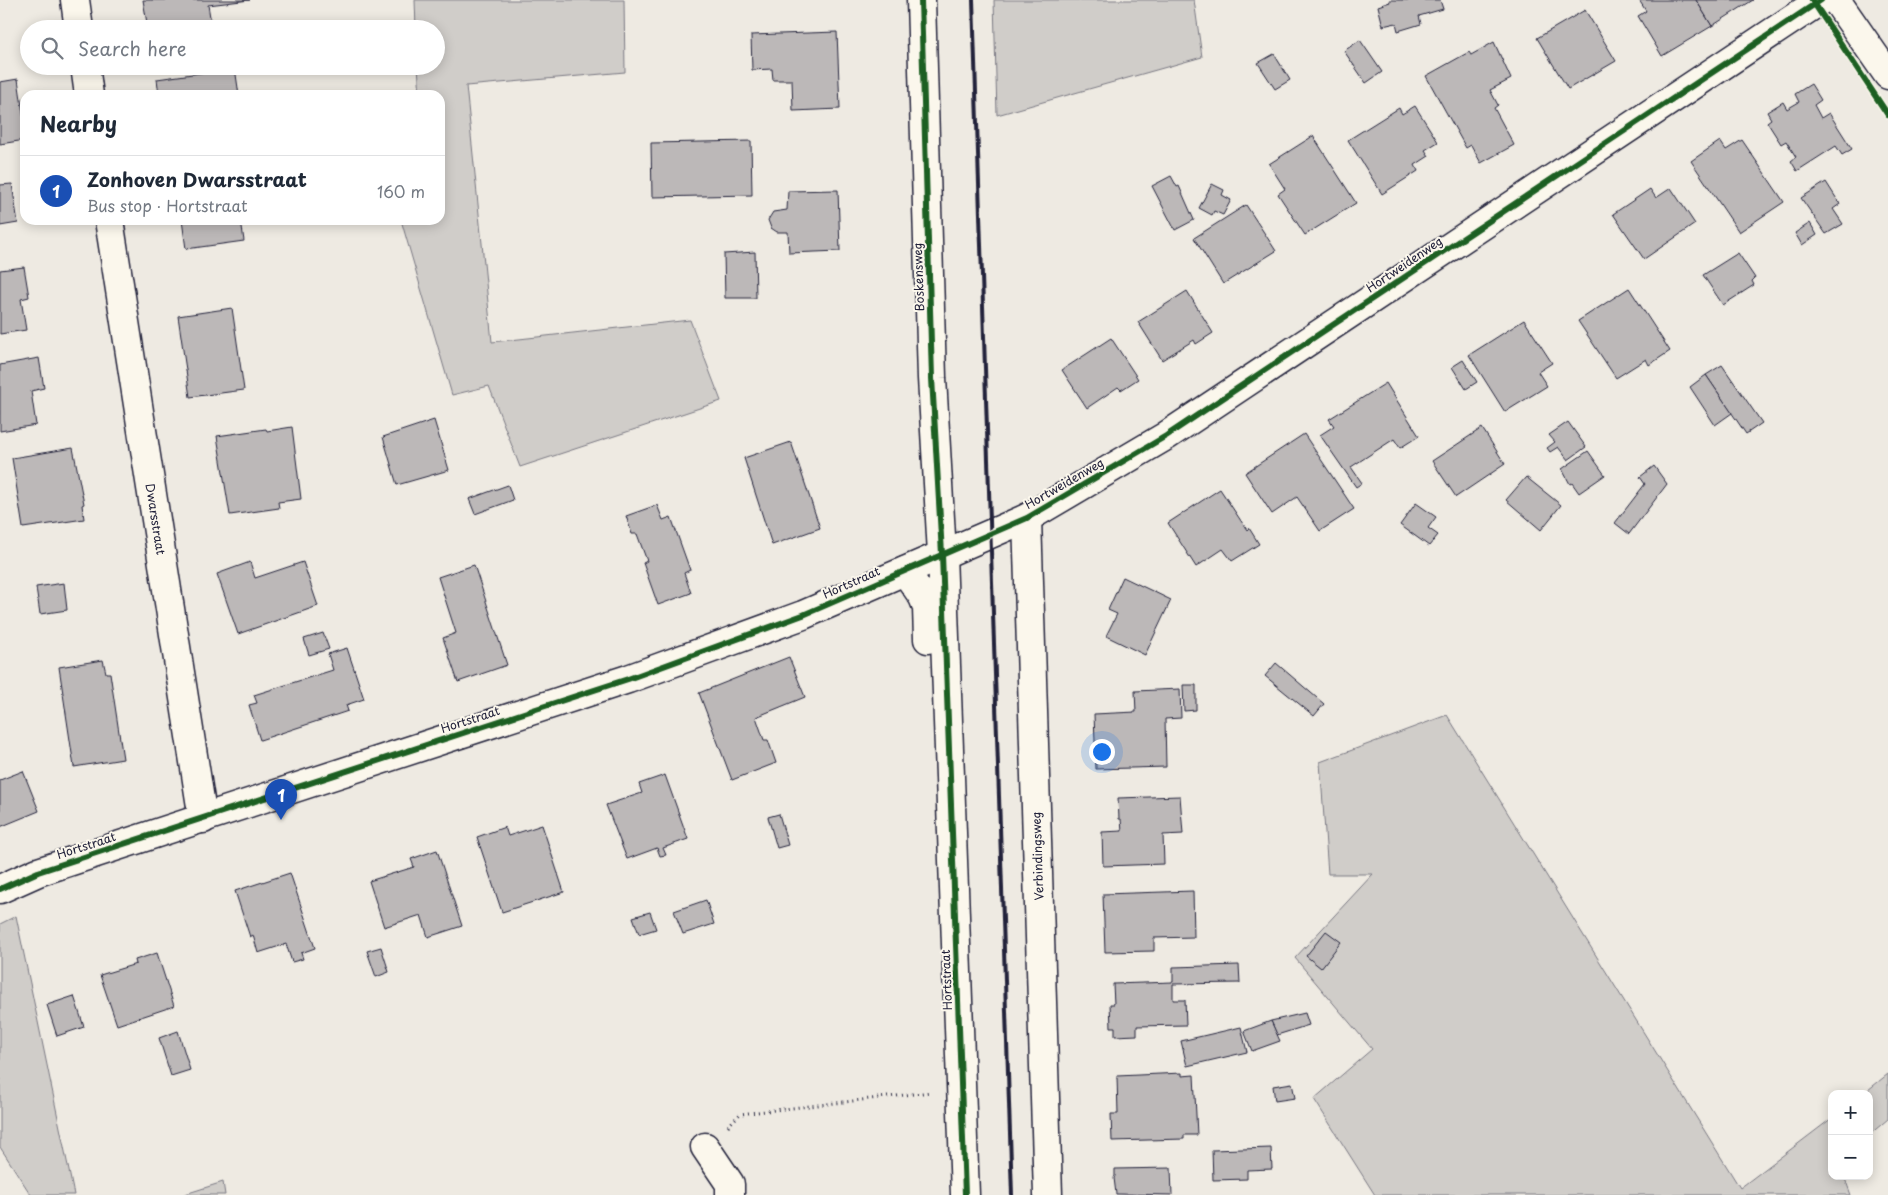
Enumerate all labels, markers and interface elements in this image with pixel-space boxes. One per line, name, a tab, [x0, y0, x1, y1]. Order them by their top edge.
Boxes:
search box	[20, 20, 445, 75]
icon: search	[38, 34, 66, 62]
text: Search here	[78, 34, 187, 62]
text: Nearby	[40, 107, 117, 139]
text: Zonhoven Dwarsstraat	[87, 165, 307, 193]
text: 1	[52, 179, 60, 203]
text: 160 m	[377, 179, 425, 203]
text: Bus stop · Hortstraat	[87, 193, 248, 217]
street label: Hortweidenweg	[1362, 232, 1446, 296]
street label: Boskensweg	[908, 242, 928, 312]
street label: Hortweidenweg	[1021, 453, 1107, 513]
street label: Dwarsstraat	[141, 482, 171, 556]
street label: Hortstraat	[819, 561, 883, 603]
street label: Hortstraat	[438, 701, 502, 737]
your location	[1089, 739, 1115, 765]
pin: 1	[265, 779, 297, 820]
street label: Verbindingsweg	[1026, 811, 1048, 901]
street label: Hortstraat	[54, 827, 118, 863]
street label: Hortstraat	[936, 949, 956, 1011]
map controls	[1828, 1090, 1873, 1180]
button: +	[1828, 1090, 1873, 1135]
button: −	[1828, 1135, 1873, 1180]

